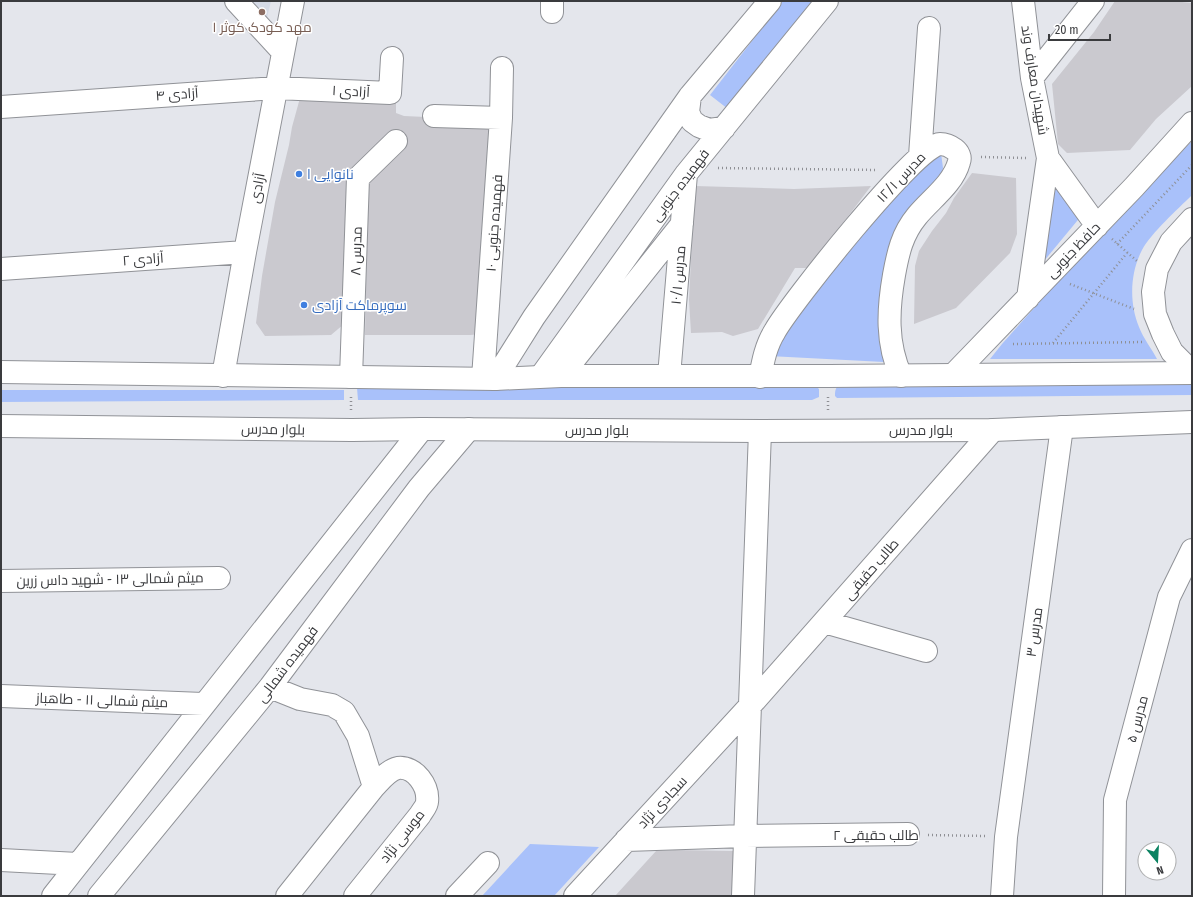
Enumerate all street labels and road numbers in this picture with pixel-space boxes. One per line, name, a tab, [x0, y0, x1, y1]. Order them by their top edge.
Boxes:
street label: شهیدان معارف وند	[1017, 24, 1052, 136]
street label: آزادی ۱	[331, 82, 371, 101]
street label: آزادی ۴	[155, 84, 199, 104]
street label: فهمیده جنوبی	[648, 146, 713, 225]
street label: مدرس ۱۲/۱	[873, 149, 929, 206]
street label: آزادی	[246, 171, 269, 205]
street label: فهمیده جنوبی ۱۰	[483, 174, 506, 272]
street label: حافظ جنوبی	[1043, 219, 1104, 282]
street label: مدرس ۸	[347, 226, 366, 276]
street label: مدرس ۱۰/۱	[667, 245, 690, 305]
street label: آزادی ۲	[122, 250, 164, 269]
street label: بلوار مدرس	[241, 420, 305, 439]
street label: بلوار مدرس	[565, 422, 629, 439]
street label: بلوار مدرس	[889, 422, 953, 439]
street label: طالب حقیقی	[840, 535, 902, 603]
street label: میثم شمالی ۱۳ - شهید داس زرین	[16, 569, 204, 591]
street label: مدرس ۳	[1023, 606, 1046, 658]
street label: فهمیده شمالی	[253, 623, 322, 706]
street label: میثم شمالی ۱۱ - طاهباز	[34, 690, 168, 712]
street label: مدرس ۵	[1123, 694, 1152, 745]
street label: سجادی نژاد	[634, 773, 691, 832]
street label: موسی نژاد	[376, 806, 428, 866]
street label: طالب حقیقی ۲	[833, 827, 919, 844]

